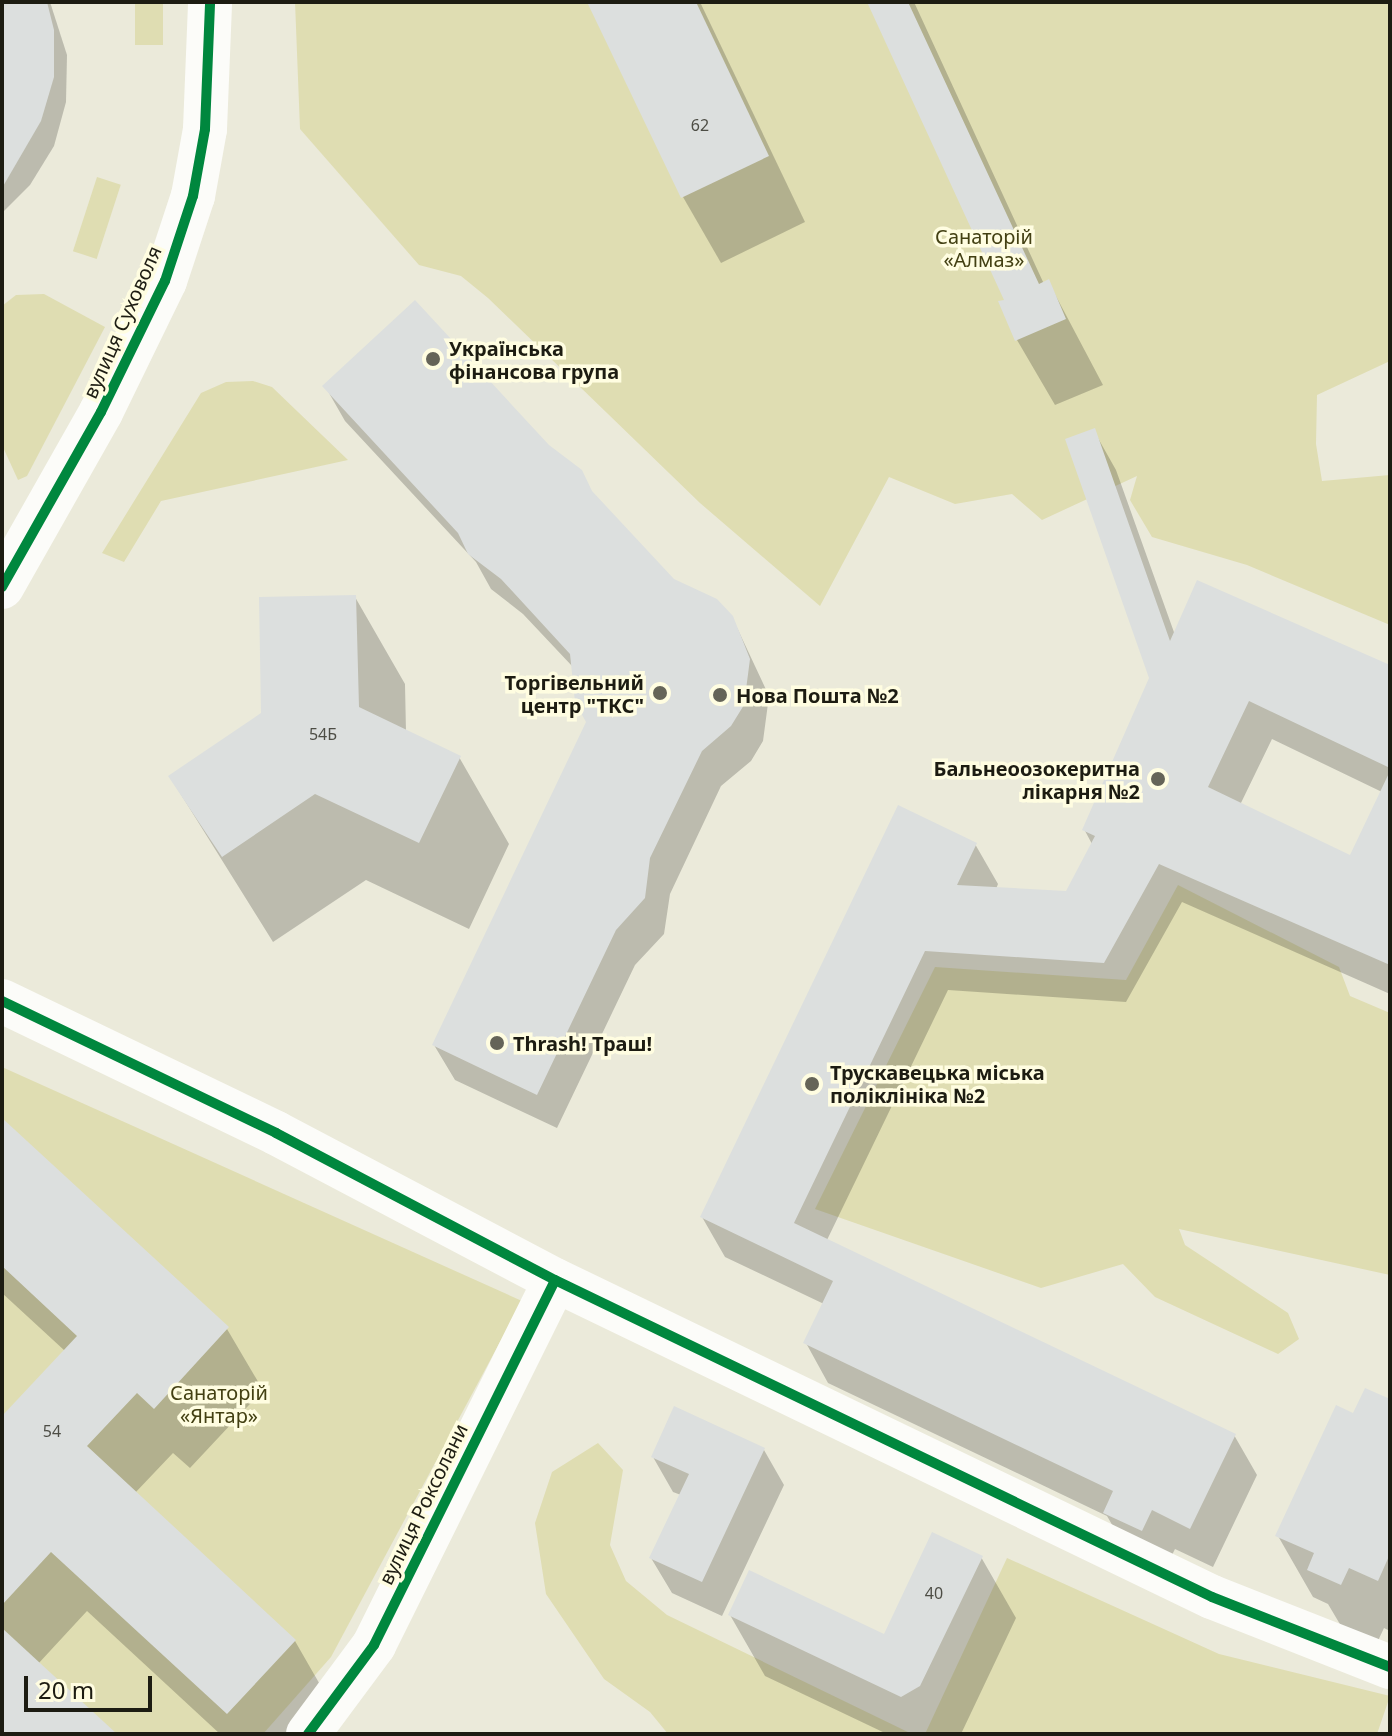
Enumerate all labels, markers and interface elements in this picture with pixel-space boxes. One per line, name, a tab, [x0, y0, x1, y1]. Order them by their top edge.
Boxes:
house number: 62	[691, 115, 709, 135]
park label: Санаторій «Алмаз»	[935, 225, 1033, 272]
street label: вулиця Суховоля	[78, 242, 166, 402]
place label: Українська фінансова група	[449, 336, 619, 383]
marker: Українська фінансова група	[424, 350, 442, 368]
place label: Торгівельний центр "ТКС"	[505, 670, 644, 717]
place label: Нова Пошта №2	[736, 683, 899, 707]
marker: Торгівельний центр "ТКС"	[651, 684, 669, 702]
marker: Нова Пошта №2	[711, 686, 729, 704]
house number: 54Б	[309, 724, 337, 744]
place label: Бальнеоозокеритна лікарня №2	[934, 756, 1140, 803]
marker: Бальнеоозокеритна лікарня №2	[1147, 768, 1169, 790]
place label: Thrash! Траш!	[513, 1031, 652, 1055]
marker: Thrash! Траш!	[488, 1034, 506, 1052]
place label: Трускавецька міська поліклініка №2	[830, 1060, 1045, 1107]
marker: Трускавецька міська поліклініка №2	[801, 1073, 823, 1095]
park label: Санаторій «Янтар»	[170, 1381, 268, 1428]
street label: вулиця Роксолани	[374, 1419, 472, 1589]
house number: 54	[43, 1421, 61, 1441]
house number: 40	[925, 1583, 943, 1603]
scale bar	[28, 1660, 156, 1710]
text: 20 m	[38, 1673, 94, 1706]

